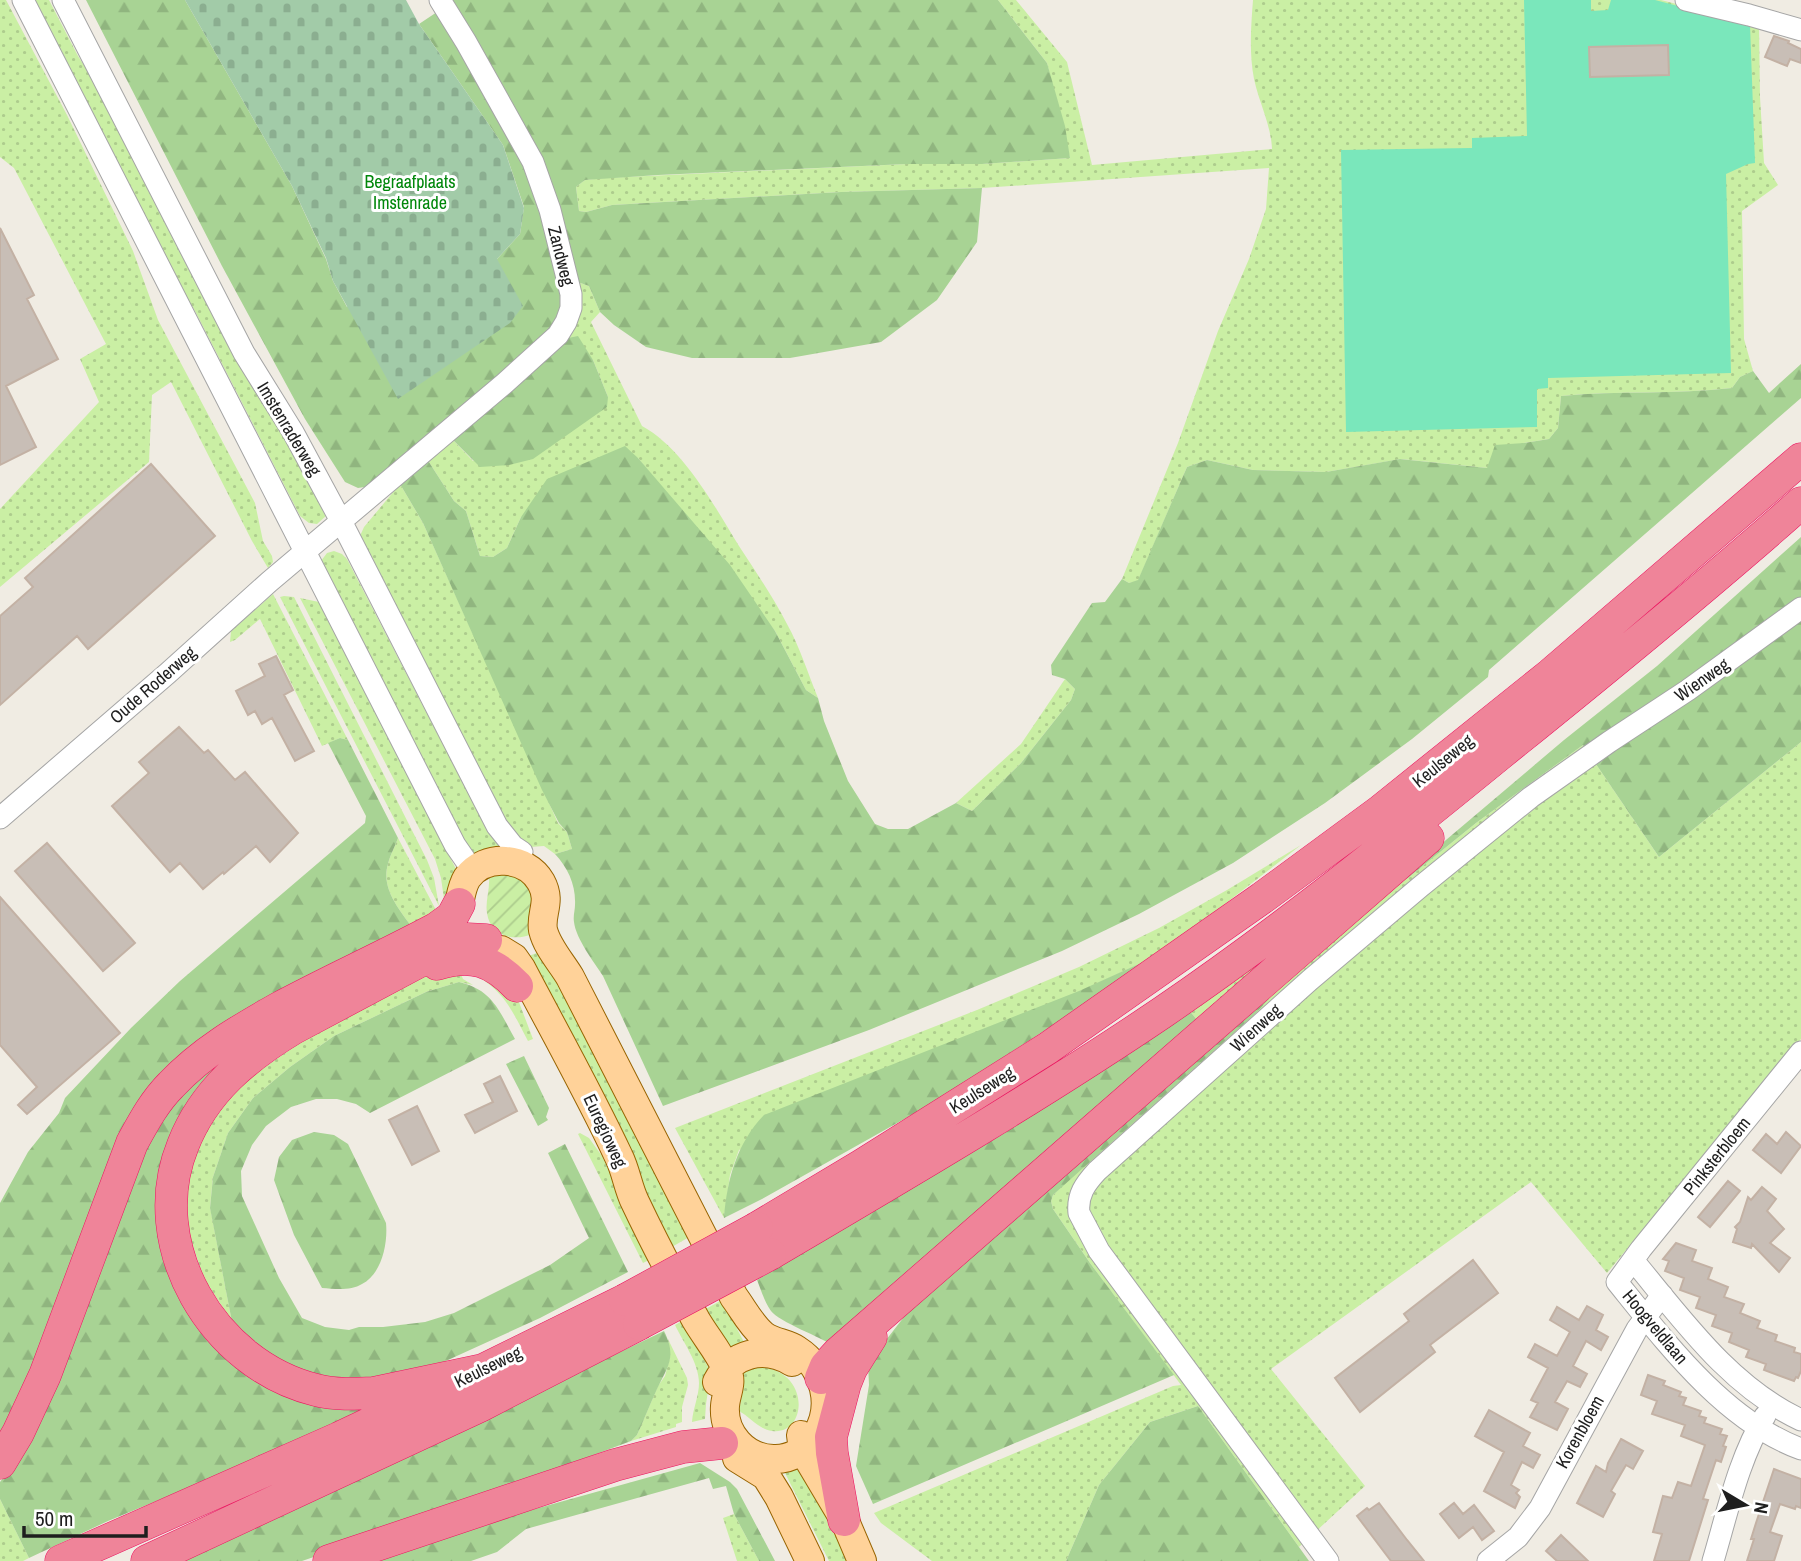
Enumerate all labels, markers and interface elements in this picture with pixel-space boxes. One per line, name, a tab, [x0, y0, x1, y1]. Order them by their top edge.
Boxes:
park label: Begraafplaats Imstenrade	[364, 169, 456, 215]
street label: Zandweg	[542, 223, 581, 289]
street label: Imstenraderweg	[251, 377, 328, 481]
street label: Oude Roderweg	[104, 639, 202, 729]
street label: Wienweg	[1669, 651, 1735, 707]
street label: Keulseweg	[1407, 728, 1479, 793]
street label: Wienweg	[1224, 997, 1287, 1058]
street label: Keulseweg	[944, 1059, 1020, 1119]
street label: Euregioweg	[577, 1090, 634, 1172]
street label: Pinksterbloem	[1677, 1111, 1756, 1200]
street label: Hoogveldlaan	[1617, 1284, 1694, 1369]
street label: Keulseweg	[450, 1339, 526, 1394]
street label: Korenbloem	[1549, 1391, 1610, 1473]
north arrow	[1710, 1470, 1780, 1540]
scale bar	[24, 1494, 147, 1538]
text: N	[1748, 1500, 1776, 1516]
text: 50 m	[35, 1504, 73, 1533]

